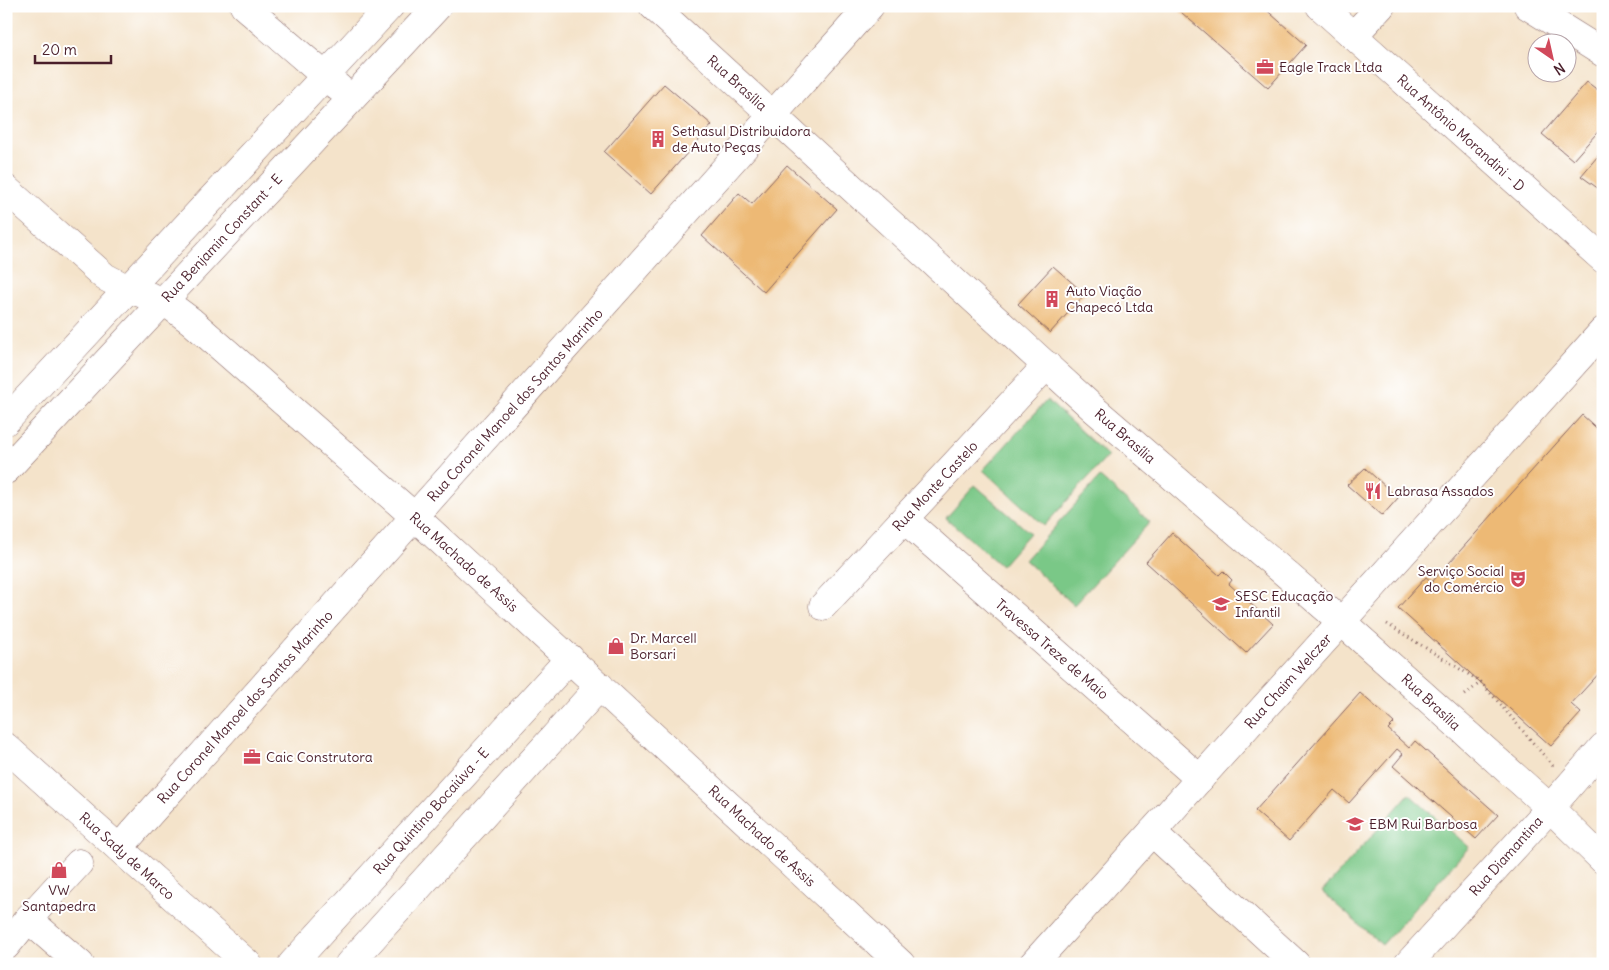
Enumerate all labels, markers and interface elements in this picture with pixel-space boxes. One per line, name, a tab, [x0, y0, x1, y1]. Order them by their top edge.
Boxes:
scale bar	[35, 32, 111, 64]
north arrow	[1526, 32, 1576, 82]
text: 20 m	[42, 40, 77, 59]
street label: Rua Brasília	[703, 51, 771, 115]
office icon: Eagle Track Ltda	[1255, 57, 1275, 77]
place label: Eagle Track Ltda	[1279, 58, 1382, 76]
text: N	[1550, 59, 1568, 79]
street label: Rua Antônio Morandini - D	[1393, 71, 1529, 195]
place label: Sethasul Distribuidora de Auto Peças	[672, 122, 811, 156]
building icon: Sethasul Distribuidora de Auto Peças	[648, 129, 668, 149]
street label: Rua Benjamin Constant - E	[158, 170, 286, 306]
place label: Auto Viação Chapecó Ltda	[1066, 282, 1153, 316]
building icon: Auto Viação Chapecó Ltda	[1042, 289, 1062, 309]
street label: Rua Coronel Manoel dos Santos Marinho	[423, 304, 607, 505]
street label: Rua Brasília	[1091, 405, 1159, 467]
street label: Rua Monte Castelo	[888, 437, 982, 535]
restaurant icon: Labrasa Assados	[1363, 481, 1383, 501]
place label: Labrasa Assados	[1387, 482, 1494, 500]
street label: Rua Machado de Assis	[406, 508, 522, 616]
place label: Serviço Social do Comércio	[1418, 562, 1504, 596]
theatre icon: Serviço Social do Comércio	[1508, 569, 1528, 589]
place label: SESC Educação Infantil	[1235, 587, 1333, 621]
school or university icon: SESC Educação Infantil	[1211, 594, 1231, 614]
street label: Travessa Treze de Maio	[992, 595, 1112, 703]
street label: Rua Coronel Manoel dos Santos Marinho	[153, 606, 337, 807]
place label: Dr. Marcell Borsari	[630, 629, 697, 663]
street label: Rua Chaim Welczer	[1240, 629, 1336, 732]
shop icon: Dr. Marcell Borsari	[606, 636, 626, 656]
street label: Rua Brasília	[1398, 670, 1464, 734]
street label: Rua Quintino Bocaiúva - E	[369, 744, 493, 878]
office icon: Caic Construtora	[242, 747, 262, 767]
place label: Caic Construtora	[266, 748, 373, 766]
street label: Rua Machado de Assis	[705, 782, 819, 890]
street label: Rua Sady de Marco	[76, 808, 179, 904]
street label: Rua Diamantina	[1465, 812, 1547, 900]
school or university icon: EBM Rui Barbosa	[1345, 814, 1365, 834]
place label: EBM Rui Barbosa	[1369, 815, 1477, 833]
shop icon: VW Santapedra	[49, 860, 69, 880]
place label: VW Santapedra	[22, 881, 96, 915]

